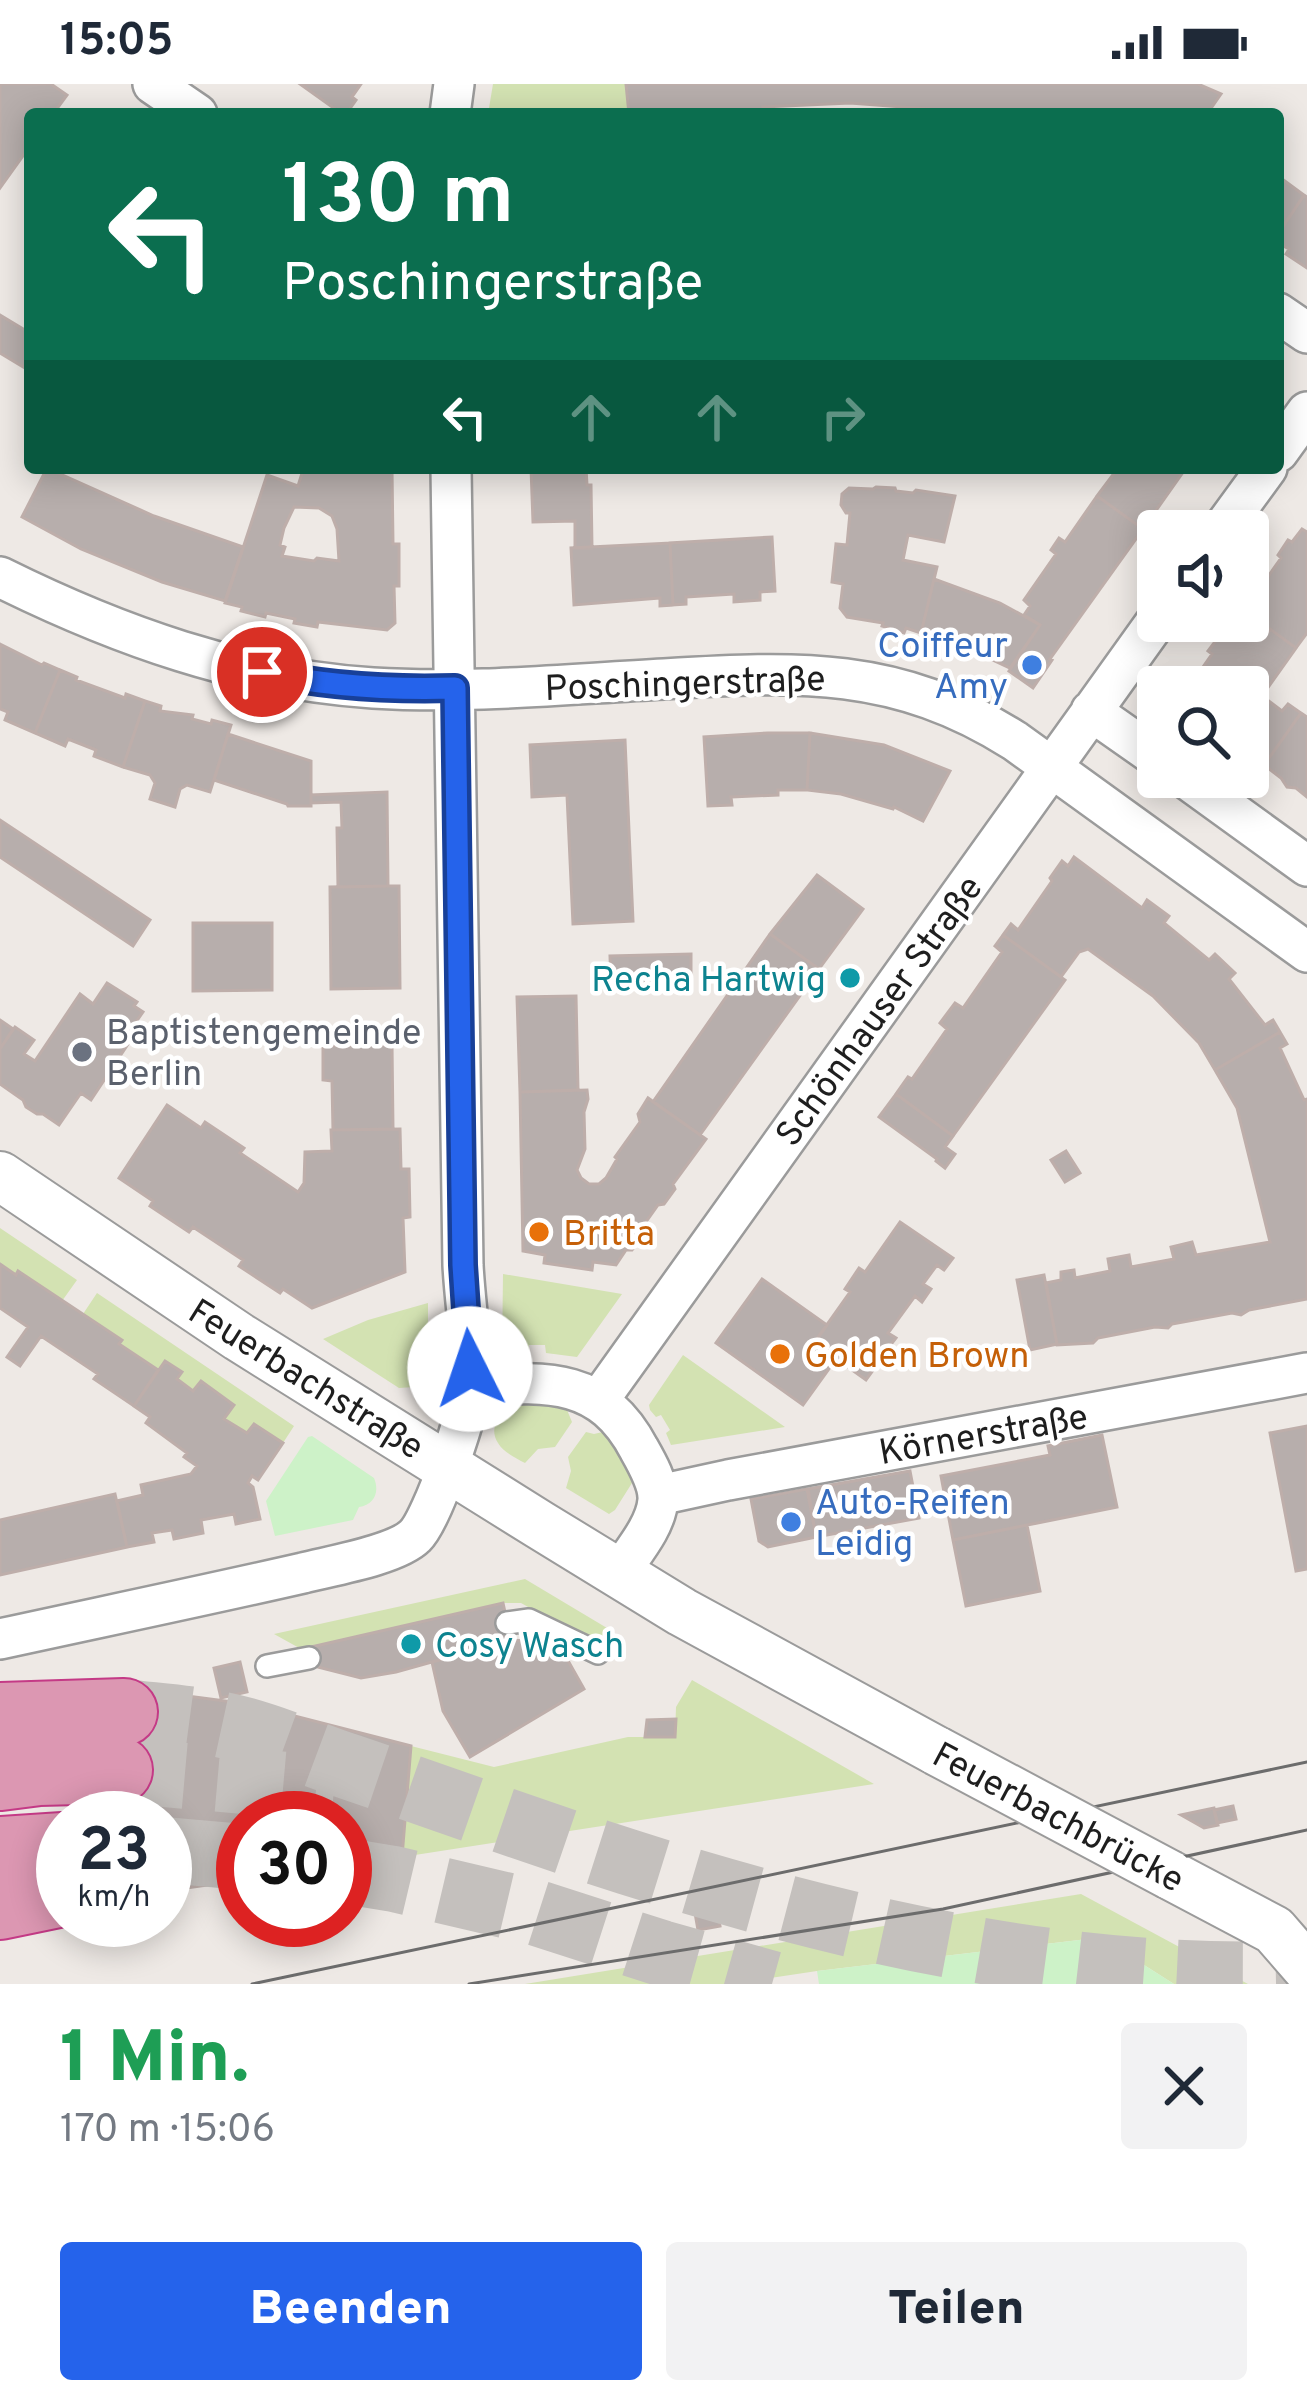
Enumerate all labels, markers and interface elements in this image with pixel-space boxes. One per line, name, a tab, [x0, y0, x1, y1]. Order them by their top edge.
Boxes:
text: 15:05	[60, 14, 174, 71]
text: 130 m	[282, 147, 514, 253]
icon: left	[84, 156, 240, 312]
text: Poschingerstraße	[282, 251, 703, 320]
icon: left	[432, 384, 498, 450]
icon: ahead	[558, 384, 624, 450]
icon: ahead	[684, 384, 750, 450]
icon: right	[810, 384, 876, 450]
map controls	[1137, 510, 1269, 798]
button: sound	[1137, 510, 1269, 642]
pin	[211, 621, 313, 723]
place label: Coiffeur Amy	[877, 625, 1008, 712]
icon: arrive	[229, 639, 295, 705]
marker: Coiffeur Amy	[1019, 652, 1045, 678]
street label: Poschingerstraße	[544, 658, 826, 714]
button: search	[1137, 666, 1269, 798]
street label: Schönhauser Straße	[767, 868, 995, 1157]
place label: Recha Hartwig	[591, 959, 826, 1005]
marker: Recha Hartwig	[837, 965, 863, 991]
place label: Baptistengemeinde Berlin	[106, 1012, 421, 1099]
marker: Baptistengemeinde Berlin	[69, 1039, 95, 1065]
place label: Britta	[563, 1213, 655, 1259]
marker: Britta	[526, 1219, 552, 1245]
street label: Feuerbachstraße	[179, 1291, 431, 1472]
position arrow	[407, 1306, 533, 1432]
place label: Golden Brown	[804, 1335, 1029, 1381]
marker: Golden Brown	[767, 1341, 793, 1367]
street label: Körnerstraße	[876, 1396, 1092, 1478]
place label: Auto-Reifen Leidig	[815, 1482, 1010, 1569]
marker: Auto-Reifen Leidig	[778, 1509, 804, 1535]
place label: Cosy Wasch	[435, 1625, 624, 1671]
marker: Cosy Wasch	[398, 1631, 424, 1657]
street label: Feuerbachbrücke	[923, 1734, 1191, 1905]
speed limit sign: 30	[216, 1791, 372, 1947]
text: 23	[78, 1816, 150, 1892]
text: km/h	[78, 1880, 150, 1917]
text: 1 Min.	[60, 2016, 249, 2108]
button: close	[1121, 2023, 1247, 2149]
text: 170 m · 15:06	[60, 2107, 275, 2156]
button: Beenden	[60, 2242, 642, 2380]
button: Teilen	[666, 2242, 1247, 2380]

